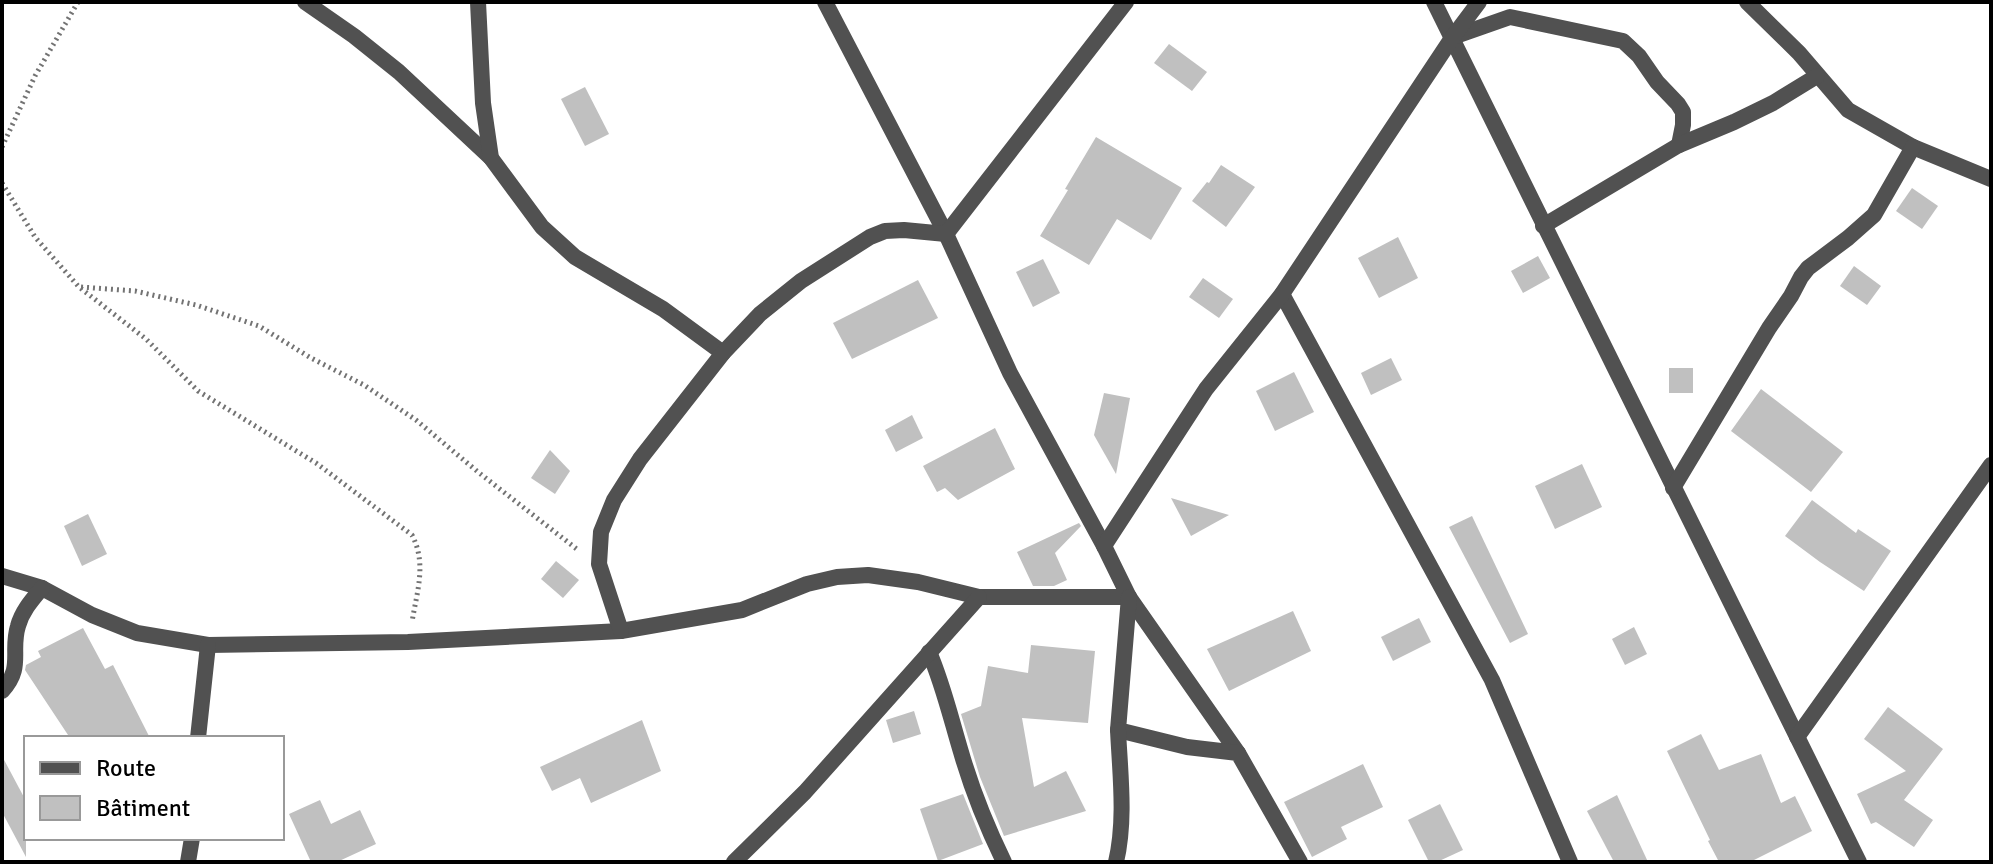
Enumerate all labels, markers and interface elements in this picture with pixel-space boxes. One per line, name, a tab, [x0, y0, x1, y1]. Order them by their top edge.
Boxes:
legend	[24, 736, 284, 840]
text: Route	[96, 753, 156, 783]
text: Bâtiment	[96, 793, 190, 823]

